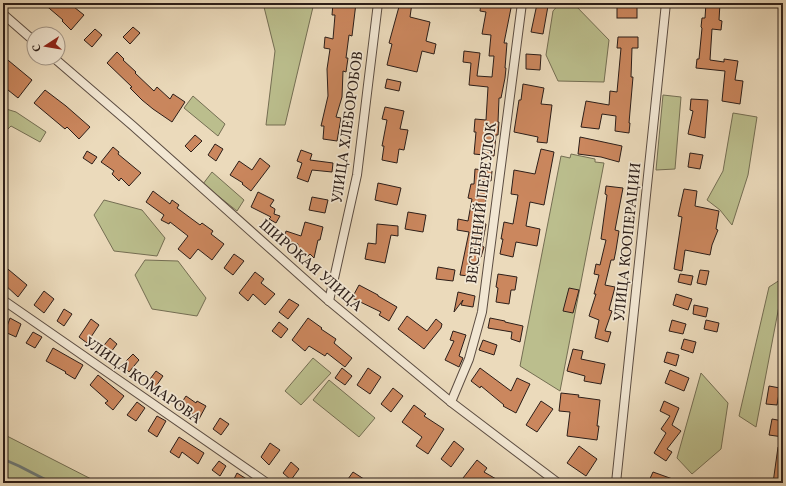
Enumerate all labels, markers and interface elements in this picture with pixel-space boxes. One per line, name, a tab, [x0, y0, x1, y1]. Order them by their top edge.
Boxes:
north arrow	[26, 26, 66, 66]
text: С	[30, 43, 46, 53]
street label: УЛИЦА ХЛЕБОРОБОВ	[327, 50, 370, 205]
street label: ВЕСЕННИЙ ПЕРЕУЛОК	[462, 121, 503, 285]
street label: УЛИЦА КООПЕРАЦИИ	[610, 162, 647, 323]
street label: ШИРОКАЯ УЛИЦА	[254, 215, 367, 317]
street label: УЛИЦА КОМАРОВА	[79, 333, 206, 430]

